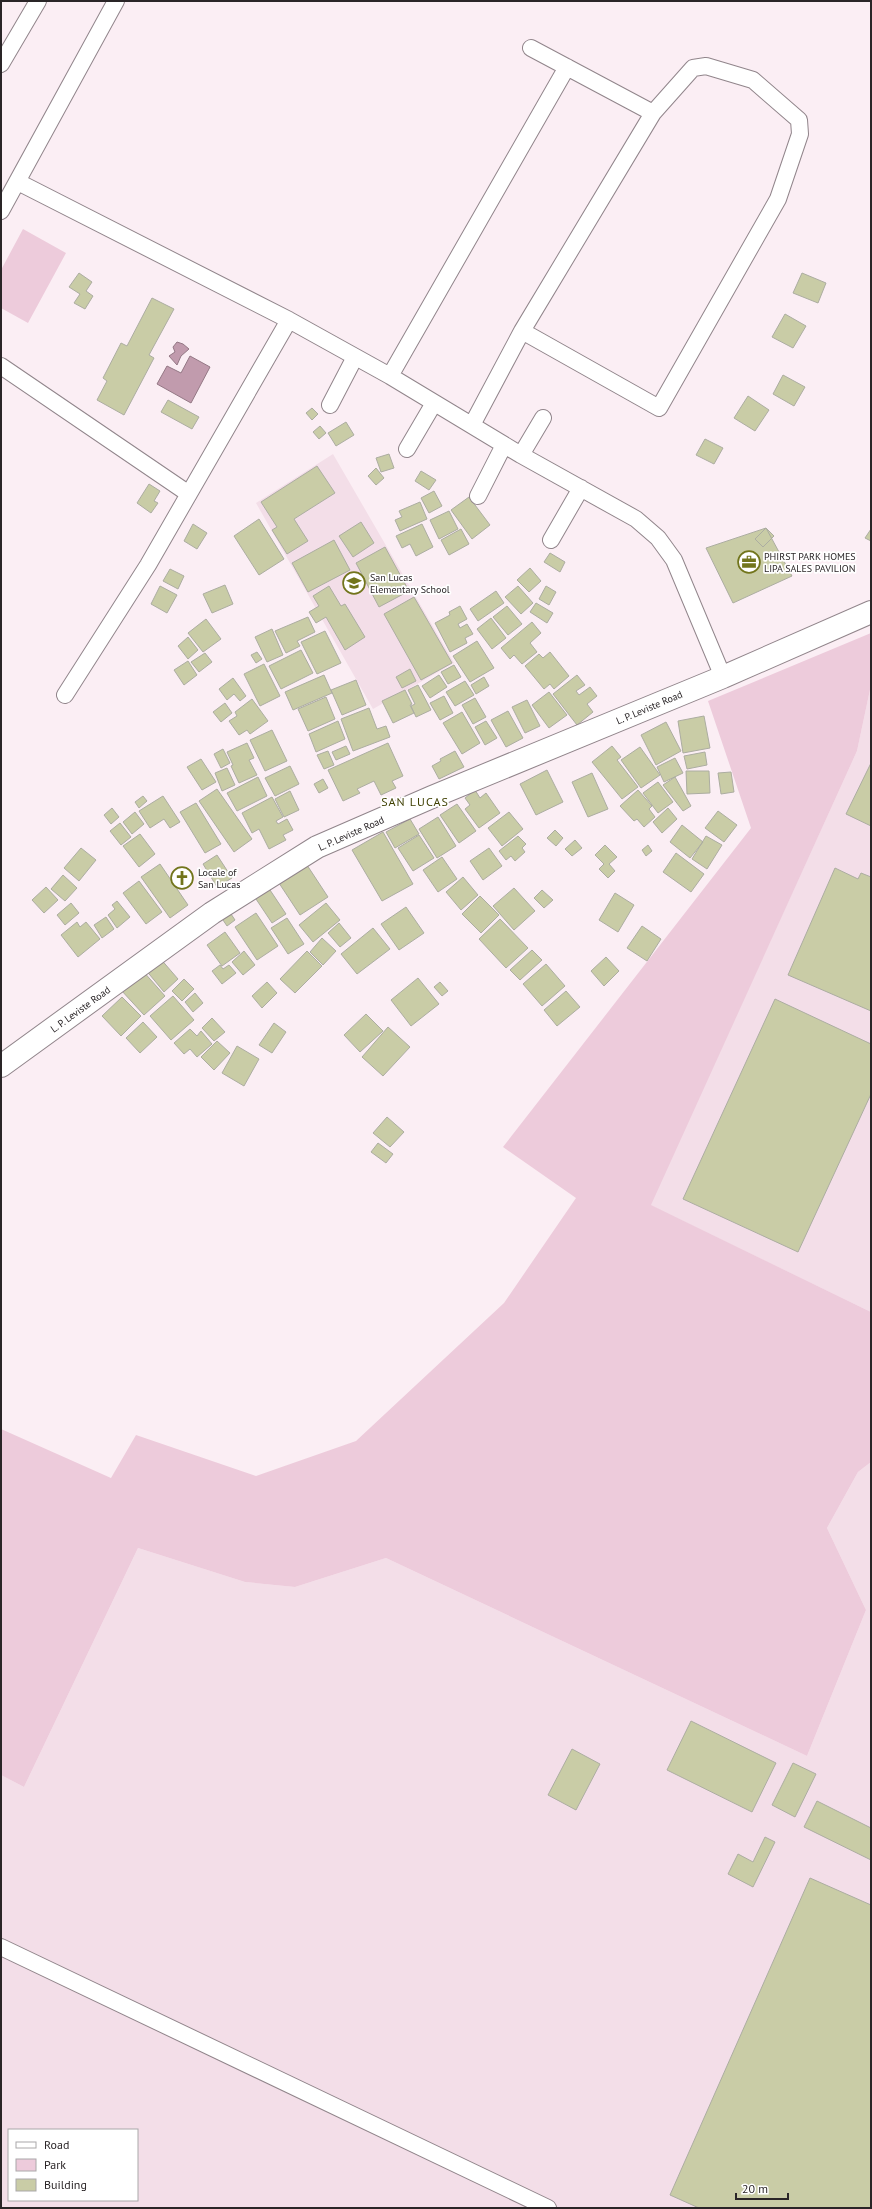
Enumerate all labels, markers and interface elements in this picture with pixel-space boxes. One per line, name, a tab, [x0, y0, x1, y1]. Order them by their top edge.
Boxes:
office icon: PHIRST PARK HOMES LIPA SALES PAVILION	[736, 549, 762, 575]
place label: PHIRST PARK HOMES LIPA SALES PAVILION	[764, 550, 856, 575]
school or university icon: San Lucas Elementary School	[341, 570, 367, 596]
place label: San Lucas Elementary School	[370, 571, 450, 596]
street label: L. P. Leviste Road	[614, 688, 684, 727]
district label: SAN LUCAS	[381, 794, 449, 809]
street label: L. P. Leviste Road	[316, 813, 386, 854]
church icon: Locale of San Lucas	[169, 865, 195, 891]
place label: Locale of San Lucas	[198, 866, 240, 891]
street label: L. P. Leviste Road	[48, 983, 113, 1035]
legend	[8, 2129, 138, 2201]
text: Road	[44, 2137, 69, 2152]
text: Park	[44, 2157, 66, 2172]
scale bar	[736, 2175, 788, 2201]
text: Building	[44, 2177, 87, 2192]
text: 20 m	[742, 2181, 768, 2196]

